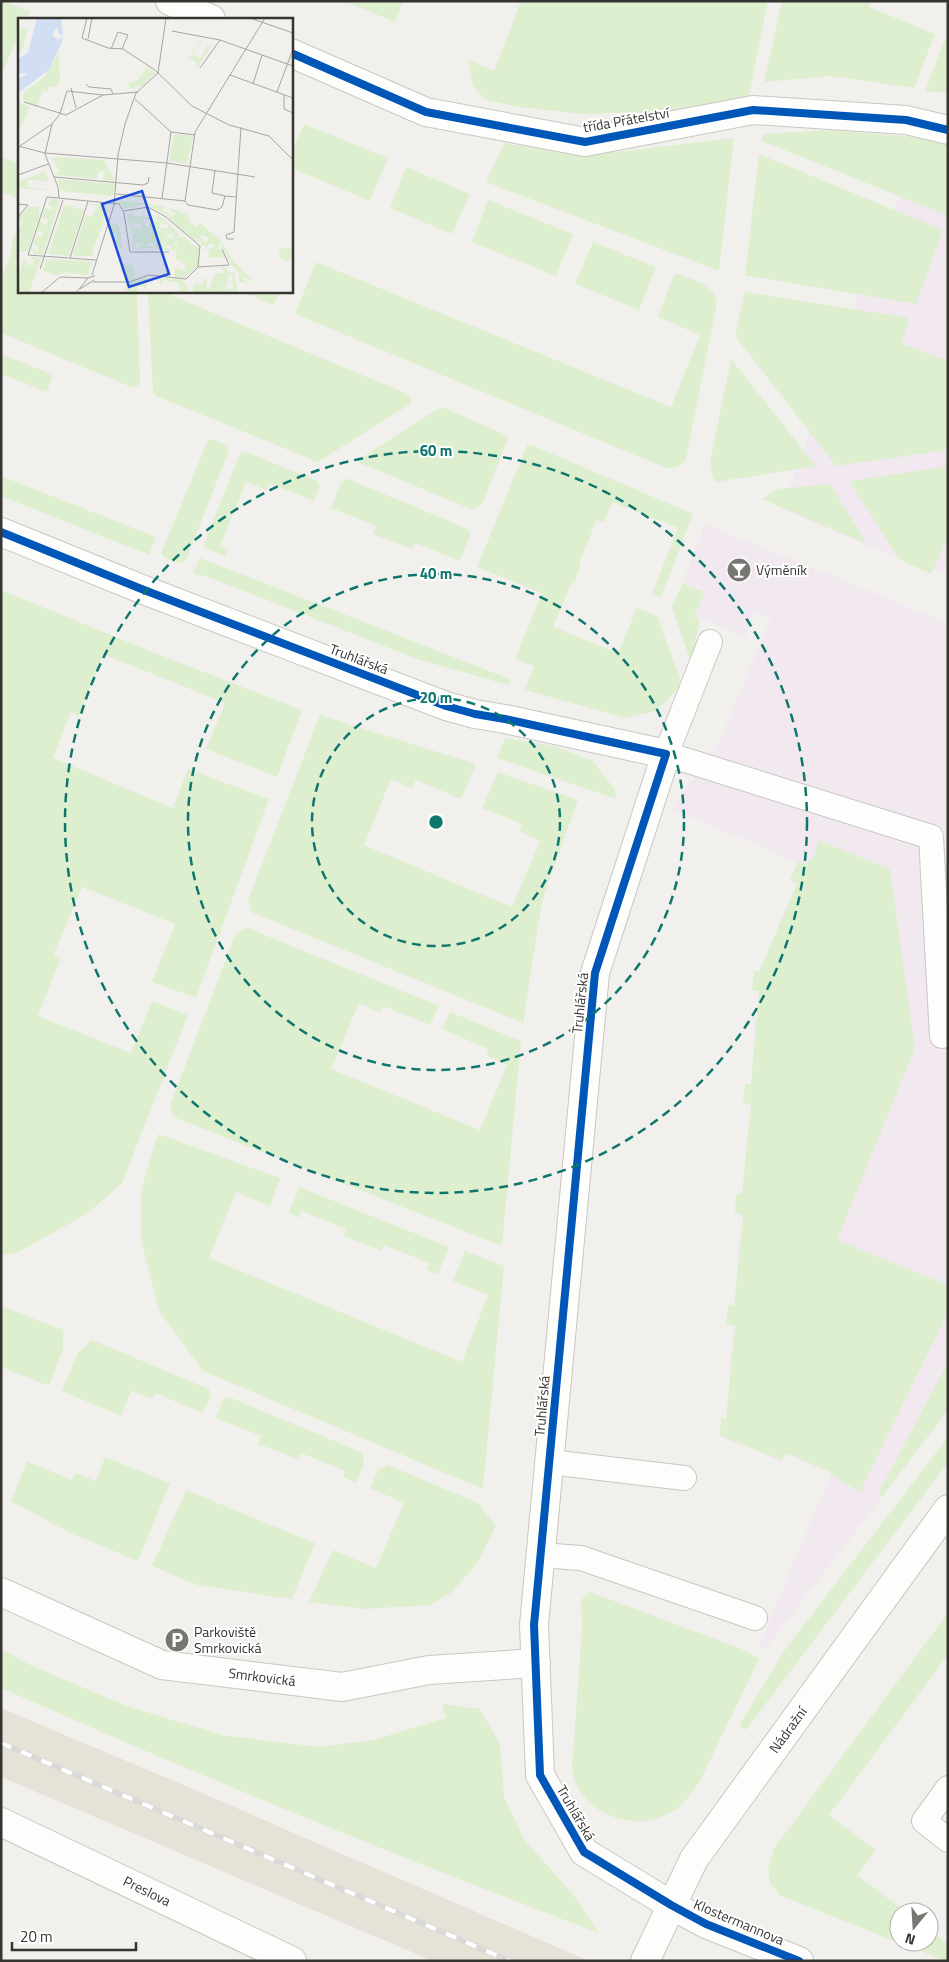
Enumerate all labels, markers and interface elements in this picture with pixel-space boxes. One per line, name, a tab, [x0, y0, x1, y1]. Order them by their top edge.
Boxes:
inset map	[18, 18, 292, 292]
street label: třída Přátelství	[581, 101, 671, 137]
text: 60 m	[420, 439, 452, 462]
bar icon: Výměník	[726, 557, 752, 583]
place label: Výměník	[756, 559, 807, 580]
text: 40 m	[420, 562, 452, 585]
street label: Truhlářská	[327, 638, 392, 679]
text: 20 m	[420, 686, 452, 709]
centre of rings	[427, 813, 445, 831]
street label: Truhlářská	[566, 971, 593, 1035]
street label: Truhlářská	[528, 1375, 555, 1437]
place label: Parkoviště Smrkovická	[194, 1621, 262, 1658]
parking icon: Parkoviště Smrkovická	[164, 1627, 190, 1653]
street label: Smrkovická	[227, 1662, 297, 1691]
street label: Nádražní	[764, 1701, 812, 1757]
street label: Truhlářská	[552, 1781, 601, 1845]
street label: Preslova	[120, 1870, 175, 1911]
street label: Klostermannova	[691, 1893, 788, 1950]
north arrow	[889, 1902, 939, 1952]
scale bar	[12, 1920, 136, 1952]
text: 20 m	[20, 1925, 53, 1948]
text: N	[902, 1928, 918, 1951]

